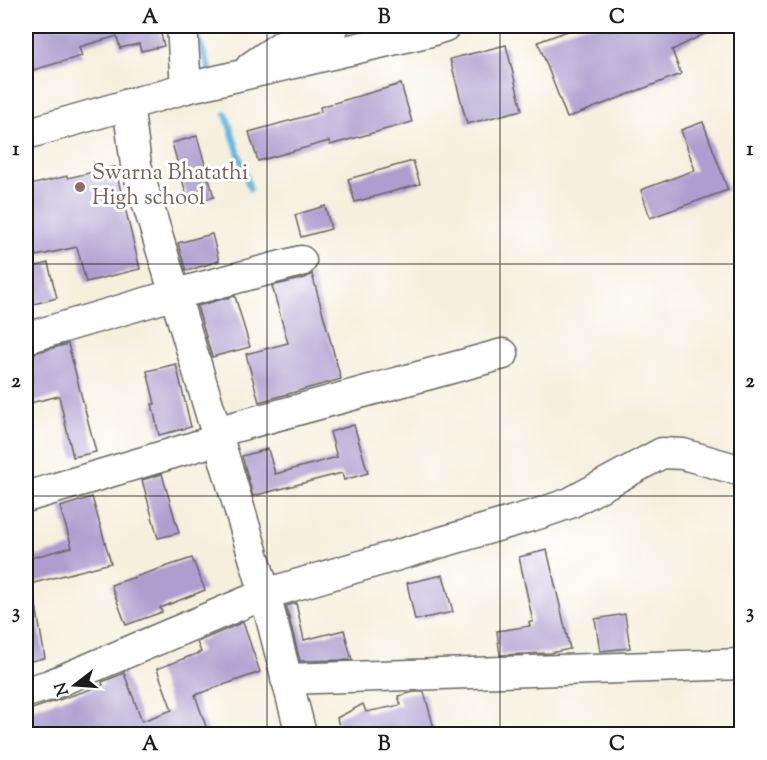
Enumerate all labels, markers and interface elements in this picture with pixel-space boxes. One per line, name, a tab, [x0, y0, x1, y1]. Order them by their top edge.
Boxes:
text: A	[142, 4, 159, 33]
text: B	[378, 4, 391, 33]
text: C	[609, 4, 625, 33]
text: 1	[13, 136, 20, 165]
text: 1	[747, 136, 754, 165]
place label: Swarna Bhatathi High school	[92, 158, 248, 215]
marker: Swarna Bhatathi High school	[73, 180, 87, 194]
text: 2	[11, 368, 21, 397]
text: 2	[745, 368, 755, 397]
text: 3	[12, 599, 20, 628]
text: 3	[746, 599, 754, 628]
north arrow	[45, 655, 105, 715]
text: N	[50, 679, 76, 698]
text: A	[142, 731, 159, 760]
text: B	[378, 731, 391, 760]
text: C	[609, 731, 625, 760]

